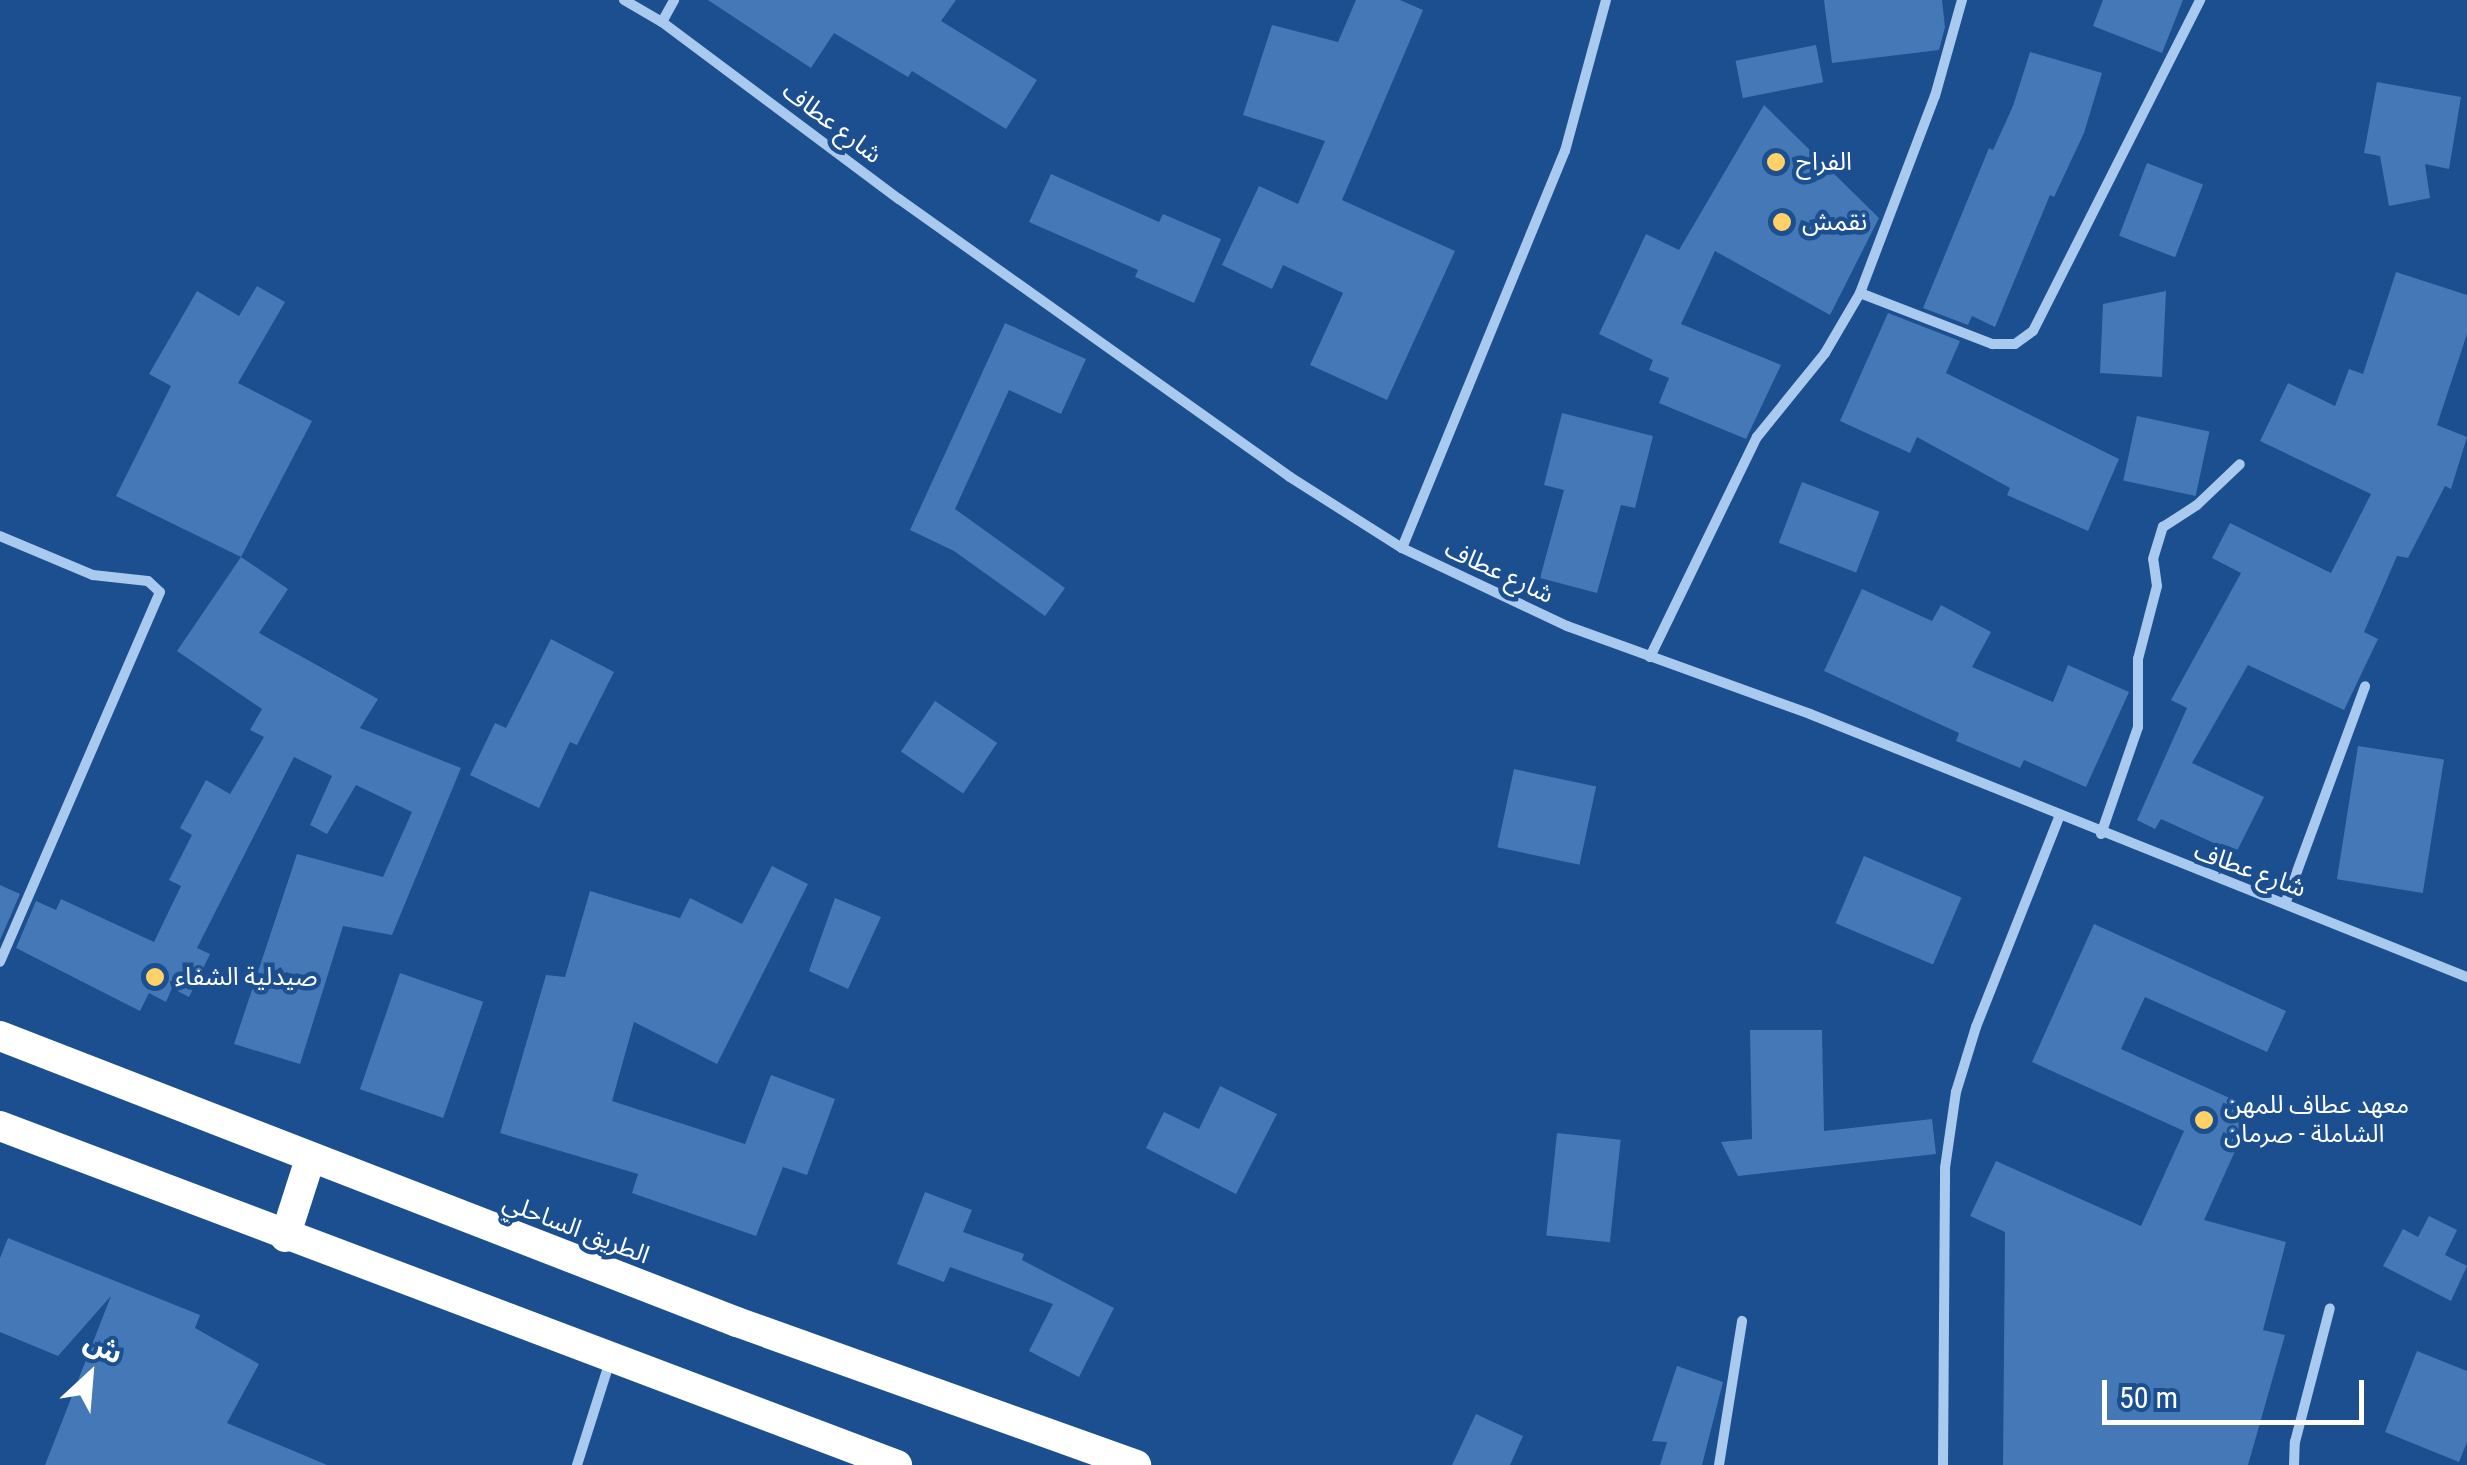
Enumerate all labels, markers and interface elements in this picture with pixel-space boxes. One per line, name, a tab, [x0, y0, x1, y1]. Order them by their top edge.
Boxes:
street label: شارع عطاف	[776, 76, 888, 170]
place label: الفراح	[1796, 147, 1852, 177]
marker: الفراح	[1765, 151, 1787, 173]
place label: نقمش	[1802, 207, 1867, 237]
marker: نقمش	[1771, 211, 1793, 233]
street label: شارع عطاف	[1440, 534, 1558, 610]
street label: شارع عطاف	[2190, 836, 2310, 904]
place label: صيدلية الشفاء	[175, 962, 318, 992]
marker: صيدلية الشفاء	[144, 966, 166, 988]
place label: معهد عطاف للمهن الشاملة - صرمان	[2224, 1091, 2409, 1150]
marker: معهد عطاف للمهن الشاملة - صرمان	[2193, 1109, 2215, 1131]
street label: الطريق الساحلي	[499, 1187, 653, 1271]
text: ش	[79, 1324, 128, 1371]
north arrow	[40, 1325, 140, 1425]
scale bar	[2107, 1360, 2370, 1422]
text: 50 m	[2119, 1380, 2178, 1415]

